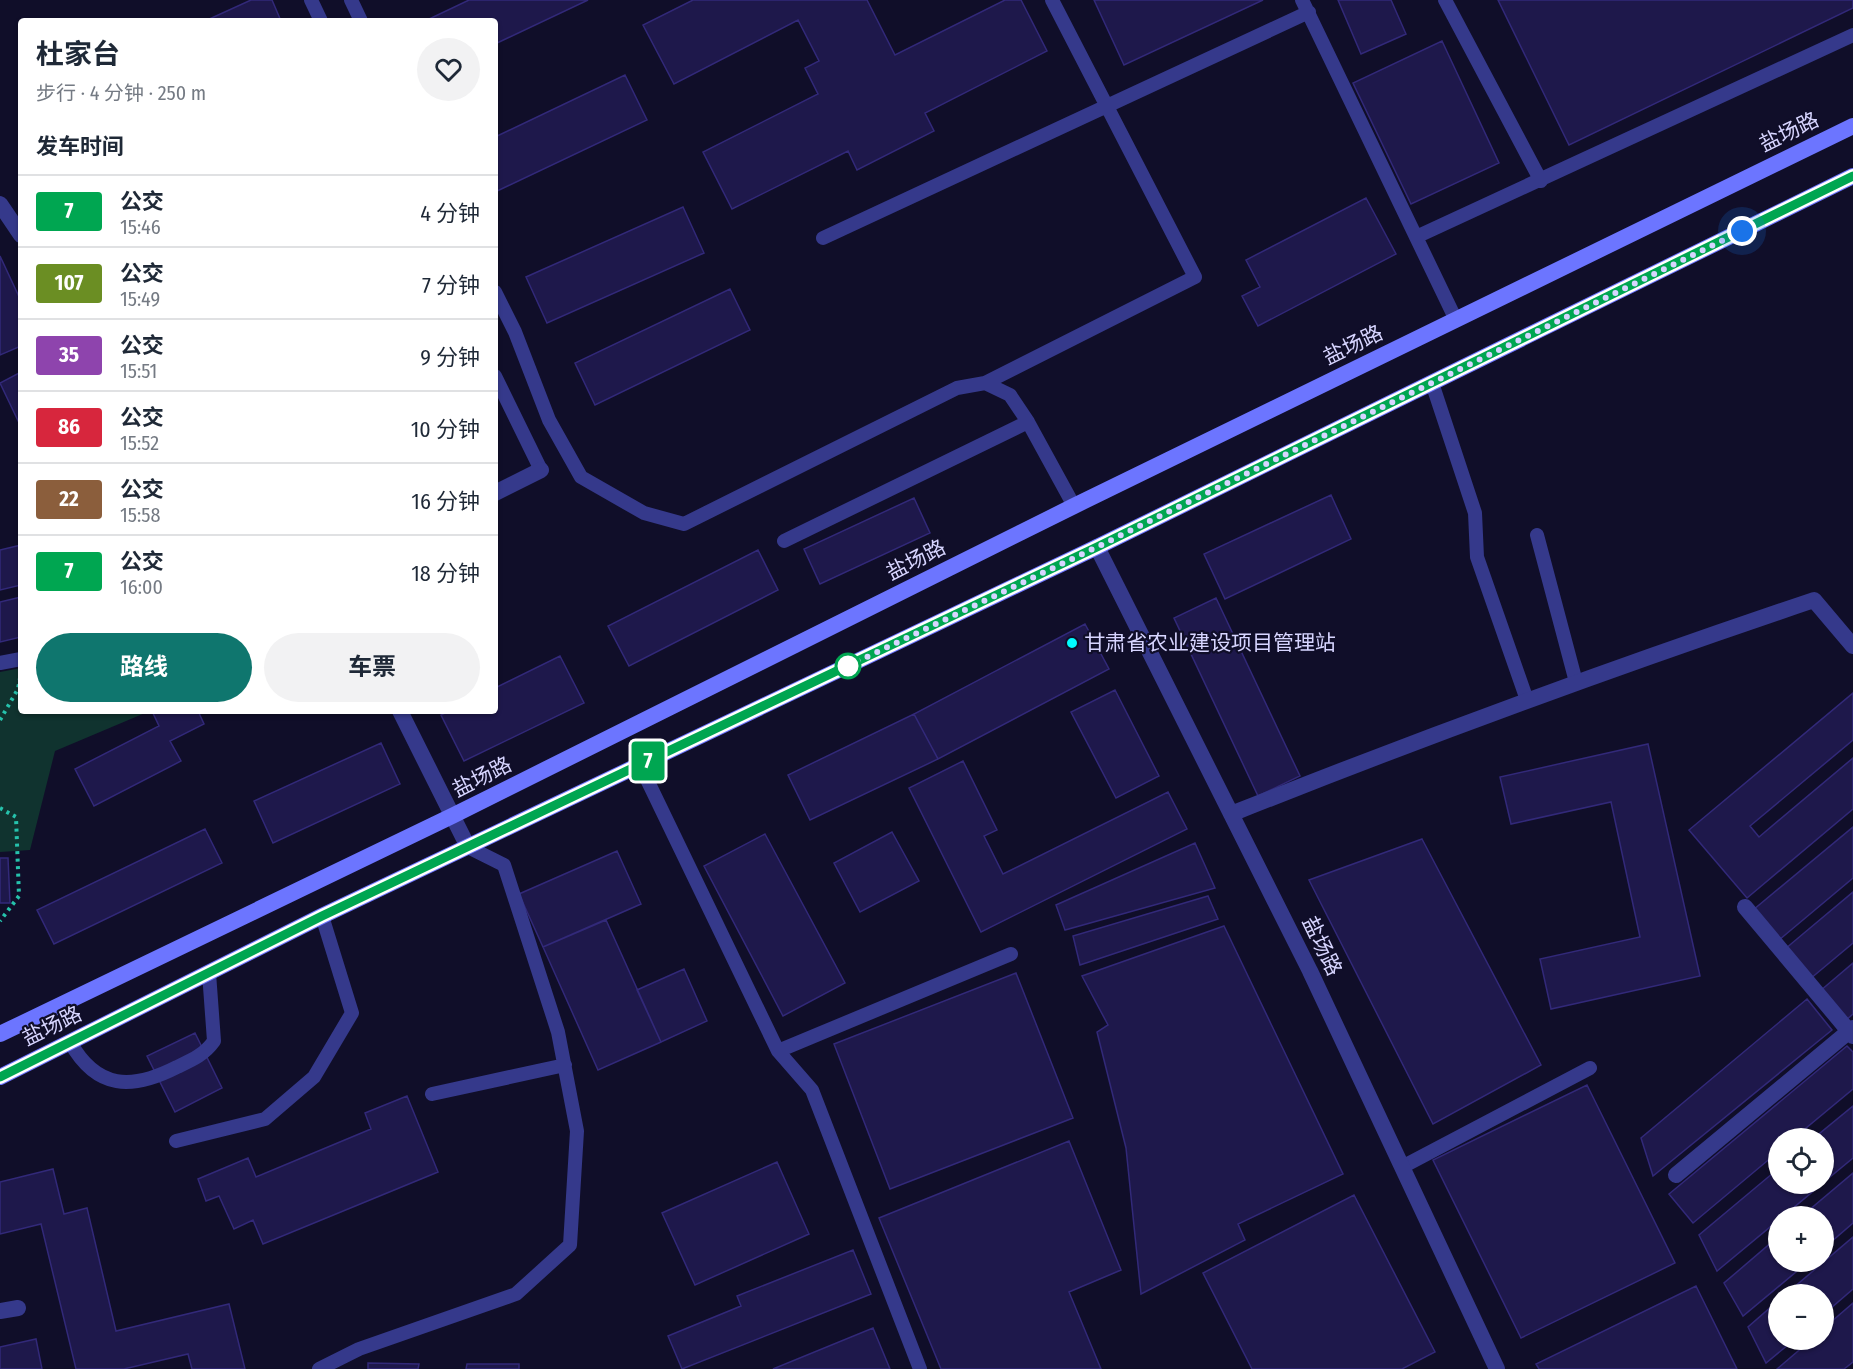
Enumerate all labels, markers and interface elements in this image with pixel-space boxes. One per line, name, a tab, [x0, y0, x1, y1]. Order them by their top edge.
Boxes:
text: 杜家台	[36, 38, 120, 71]
button: heart	[417, 38, 480, 101]
text: 步行 · 4 分钟 · 250 m	[36, 81, 206, 105]
street label: 盐场路	[1755, 107, 1823, 157]
text: 发车时间	[36, 133, 124, 160]
text: 公交	[120, 188, 164, 215]
text: 7	[65, 198, 73, 224]
text: 4 分钟	[420, 200, 480, 227]
text: 15:46	[120, 215, 161, 239]
your location	[1727, 216, 1757, 246]
text: 公交	[120, 260, 164, 287]
text: 107	[55, 270, 83, 296]
text: 7 分钟	[422, 272, 480, 299]
text: 15:49	[120, 287, 160, 311]
street label: 盐场路	[1319, 320, 1387, 370]
text: 公交	[120, 332, 164, 359]
text: 35	[59, 342, 79, 368]
text: 9 分钟	[420, 344, 480, 371]
text: 15:51	[120, 359, 157, 383]
text: 公交	[120, 404, 164, 431]
text: 86	[58, 414, 80, 440]
text: 10 分钟	[411, 416, 480, 443]
text: 15:52	[120, 431, 159, 455]
text: 公交	[120, 476, 164, 503]
text: 22	[59, 486, 79, 512]
text: 16 分钟	[411, 488, 480, 515]
text: 15:58	[120, 503, 160, 527]
street label: 盐场路	[882, 534, 950, 586]
text: 公交	[120, 548, 164, 575]
text: 7	[65, 558, 73, 584]
text: 18 分钟	[411, 560, 480, 587]
text: 16:00	[120, 575, 163, 599]
place label: 甘肃省农业建设项目管理站	[1084, 630, 1336, 656]
button: 路线	[36, 633, 252, 702]
button: 车票	[264, 633, 480, 702]
marker: 甘肃省农业建设项目管理站	[1065, 636, 1079, 650]
unlabelled marker	[835, 653, 861, 679]
line badge: 7	[628, 742, 668, 780]
text: 7	[644, 748, 652, 774]
street label: 盐场路	[448, 751, 516, 803]
street label: 盐场路	[1297, 912, 1347, 980]
street label: 盐场路	[18, 1001, 86, 1051]
map controls	[1768, 1128, 1834, 1350]
button: locate	[1768, 1128, 1834, 1194]
button: +	[1768, 1206, 1834, 1272]
button: −	[1768, 1284, 1834, 1350]

